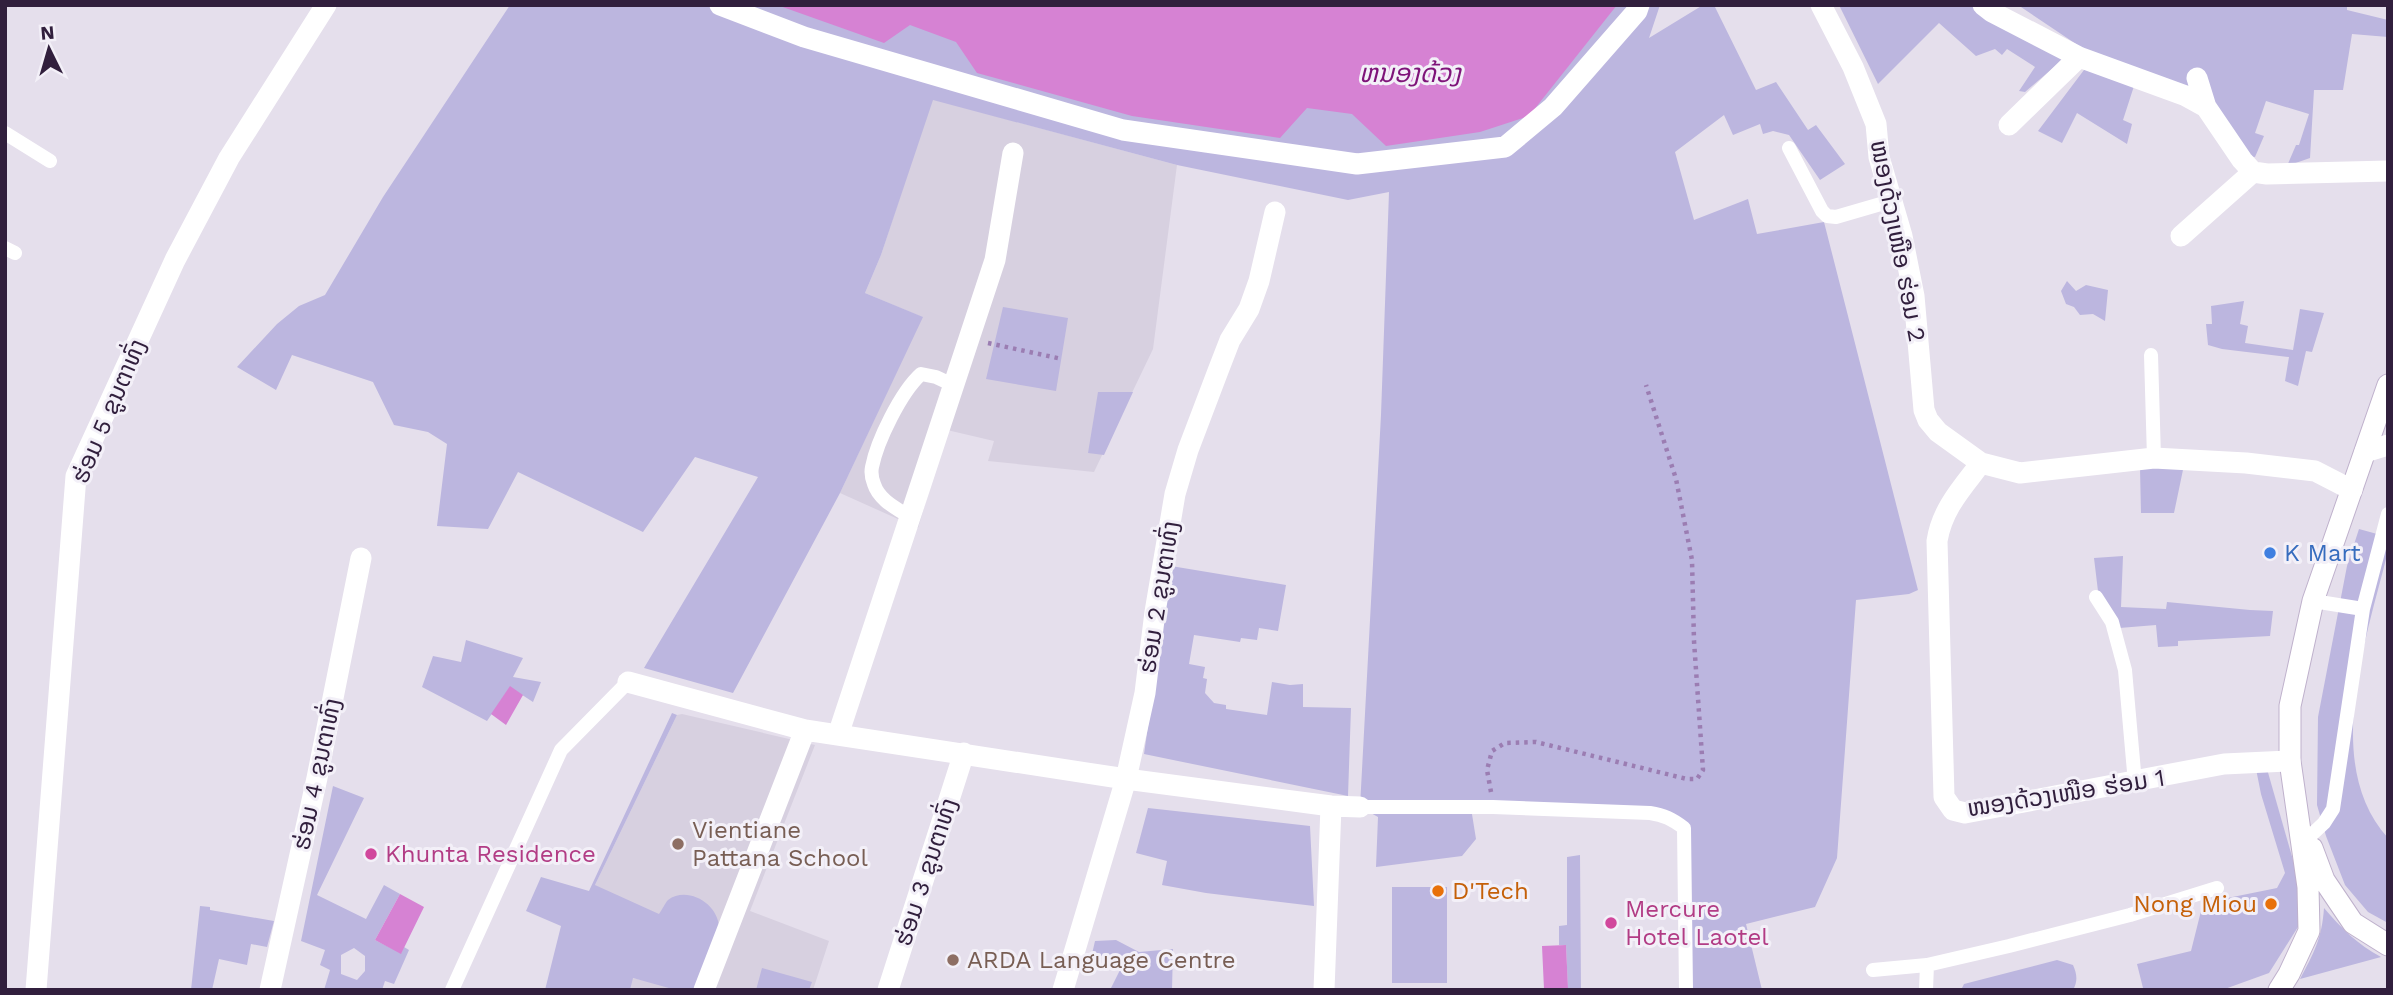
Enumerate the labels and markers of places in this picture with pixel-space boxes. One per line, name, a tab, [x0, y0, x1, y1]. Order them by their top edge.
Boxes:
place label: K Mart	[2284, 539, 2361, 567]
marker: K Mart	[2262, 545, 2278, 561]
place label: Vientiane Pattana School	[692, 816, 868, 872]
marker: Vientiane Pattana School	[670, 836, 686, 852]
place label: Khunta Residence	[385, 840, 596, 868]
marker: Khunta Residence	[363, 846, 379, 862]
place label: D'Tech	[1452, 877, 1529, 905]
marker: D'Tech	[1430, 883, 1446, 899]
place label: Nong Miou	[2133, 890, 2257, 918]
place label: Mercure Hotel Laotel	[1625, 895, 1769, 951]
marker: Nong Miou	[2263, 896, 2279, 912]
marker: Mercure Hotel Laotel	[1603, 915, 1619, 931]
place label: ARDA Language Centre	[967, 946, 1236, 974]
marker: ARDA Language Centre	[945, 952, 961, 968]

